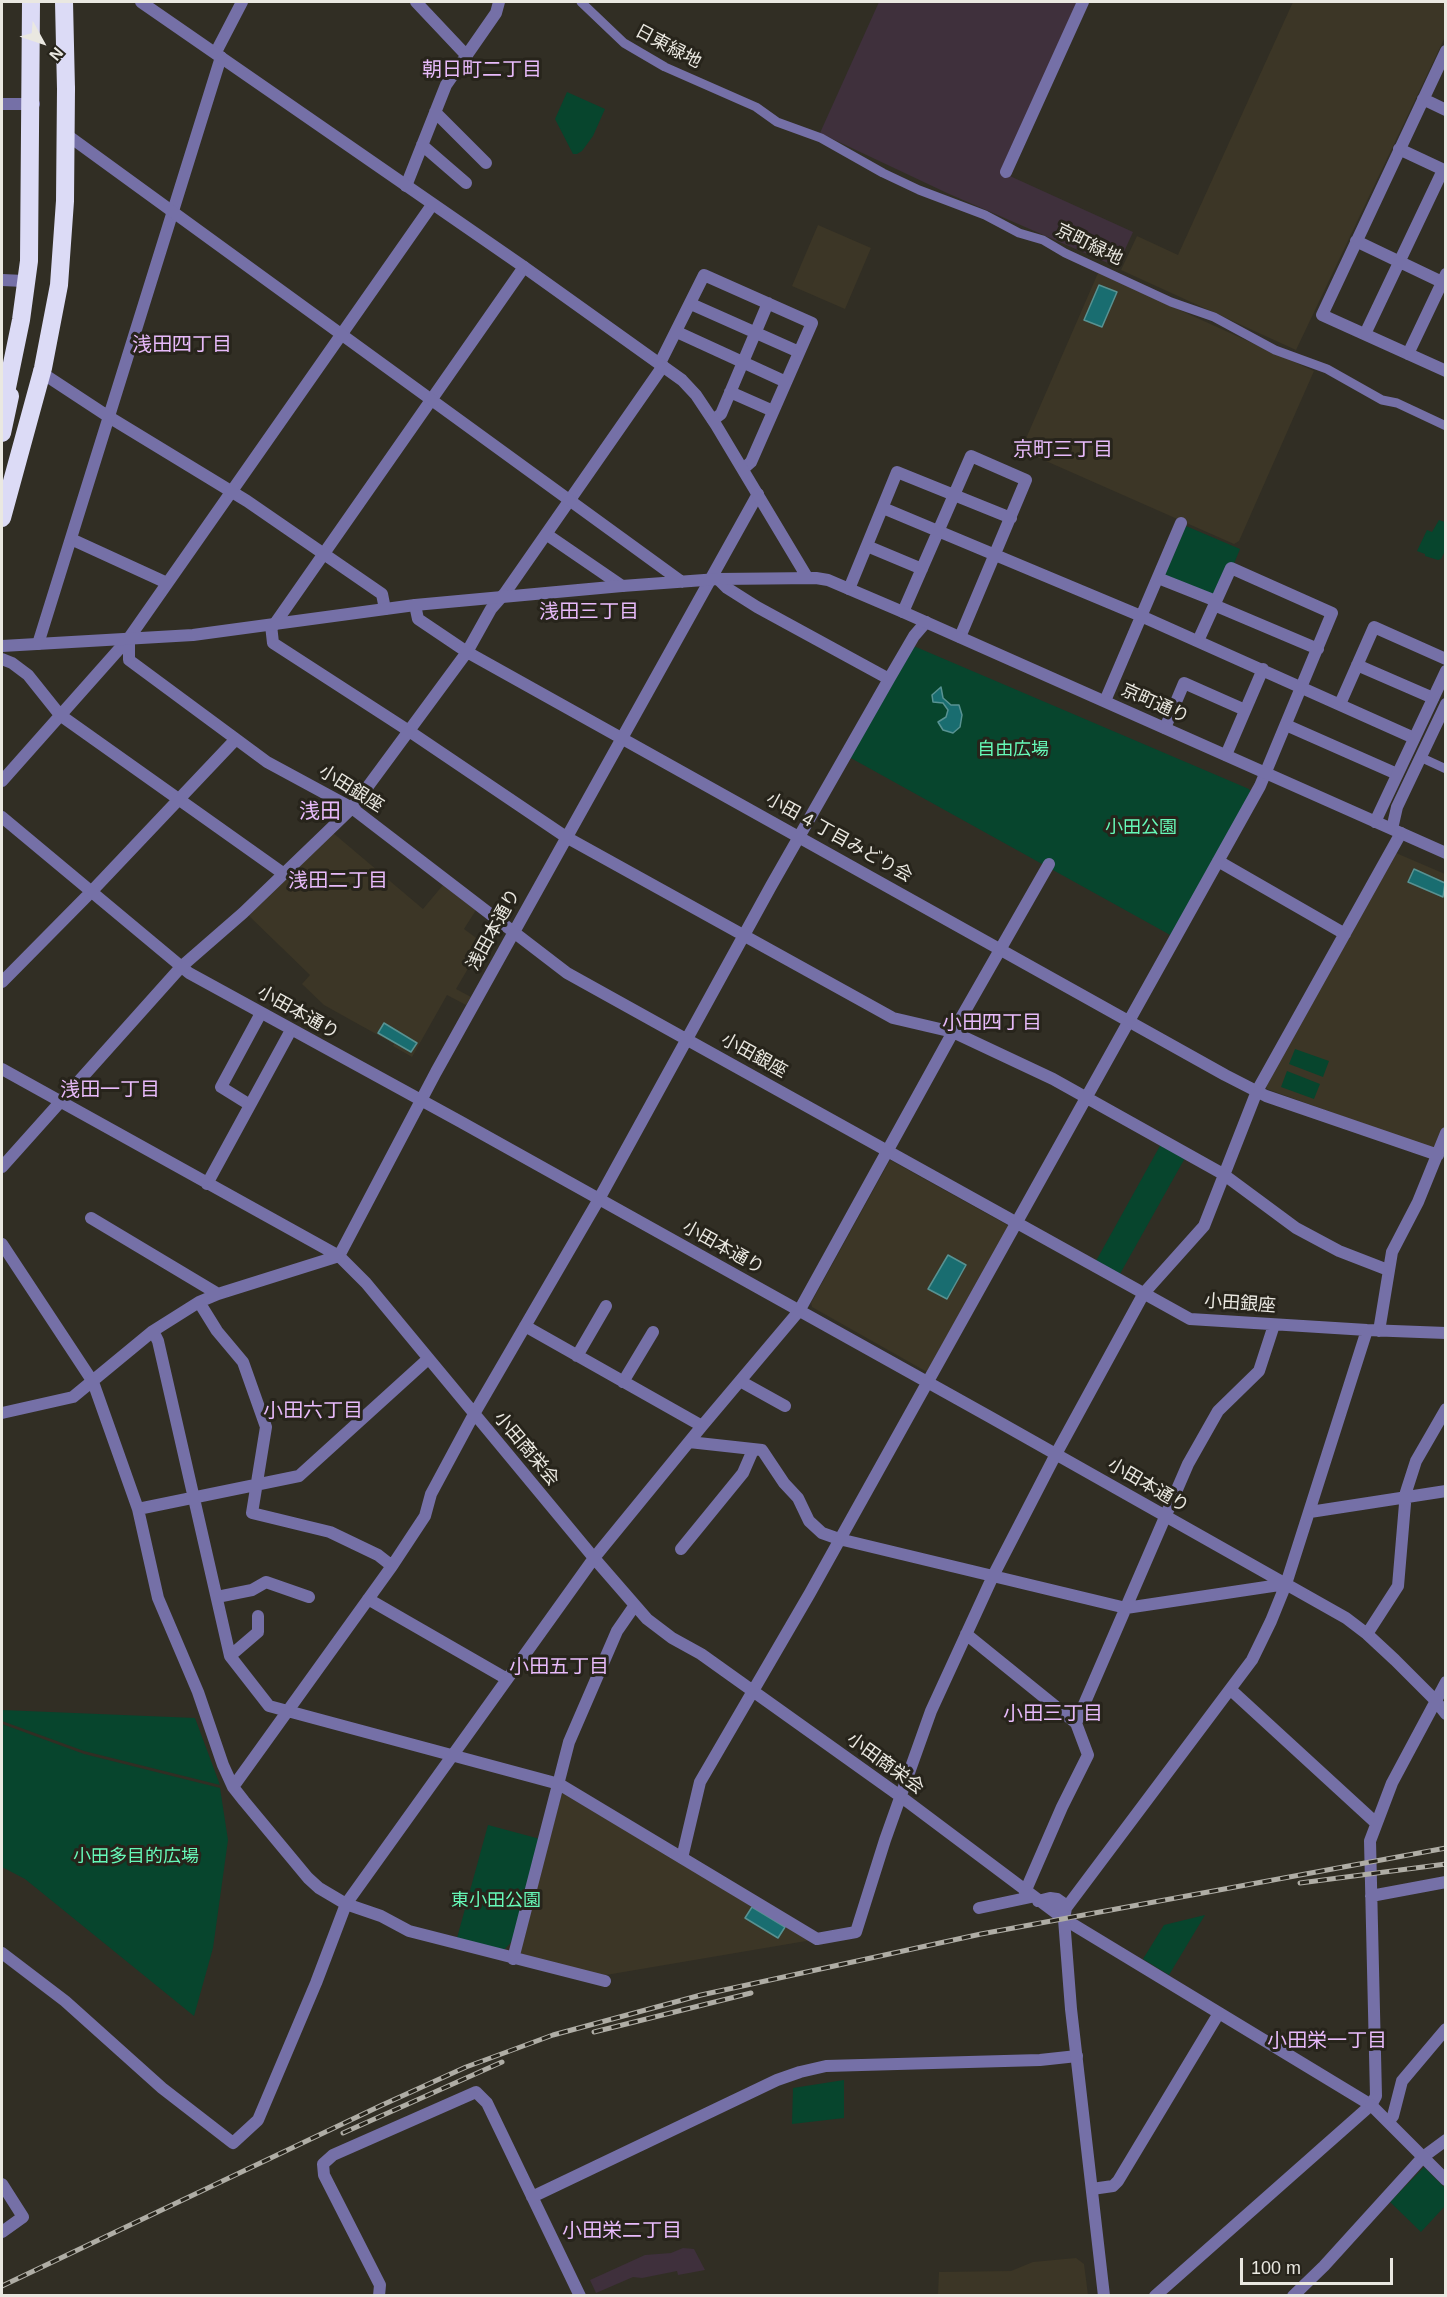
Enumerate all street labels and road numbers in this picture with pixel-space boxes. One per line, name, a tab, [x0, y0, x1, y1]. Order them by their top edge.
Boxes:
street label: 日東緑地	[631, 21, 705, 73]
street label: 京町緑地	[1052, 220, 1126, 270]
street label: 京町通り	[1118, 679, 1192, 729]
street label: 小田銀座	[315, 761, 387, 817]
street label: 小田 4 丁目みどり会	[762, 789, 916, 887]
street label: 浅田本通り	[463, 885, 525, 975]
street label: 小田本通り	[253, 982, 343, 1044]
street label: 小田銀座	[717, 1029, 791, 1083]
street label: 小田本通り	[678, 1217, 768, 1279]
street label: 小田銀座	[1203, 1291, 1277, 1317]
street label: 小田商栄会	[489, 1408, 563, 1490]
street label: 小田本通り	[1104, 1454, 1192, 1518]
street label: 小田商栄会	[842, 1729, 928, 1799]

